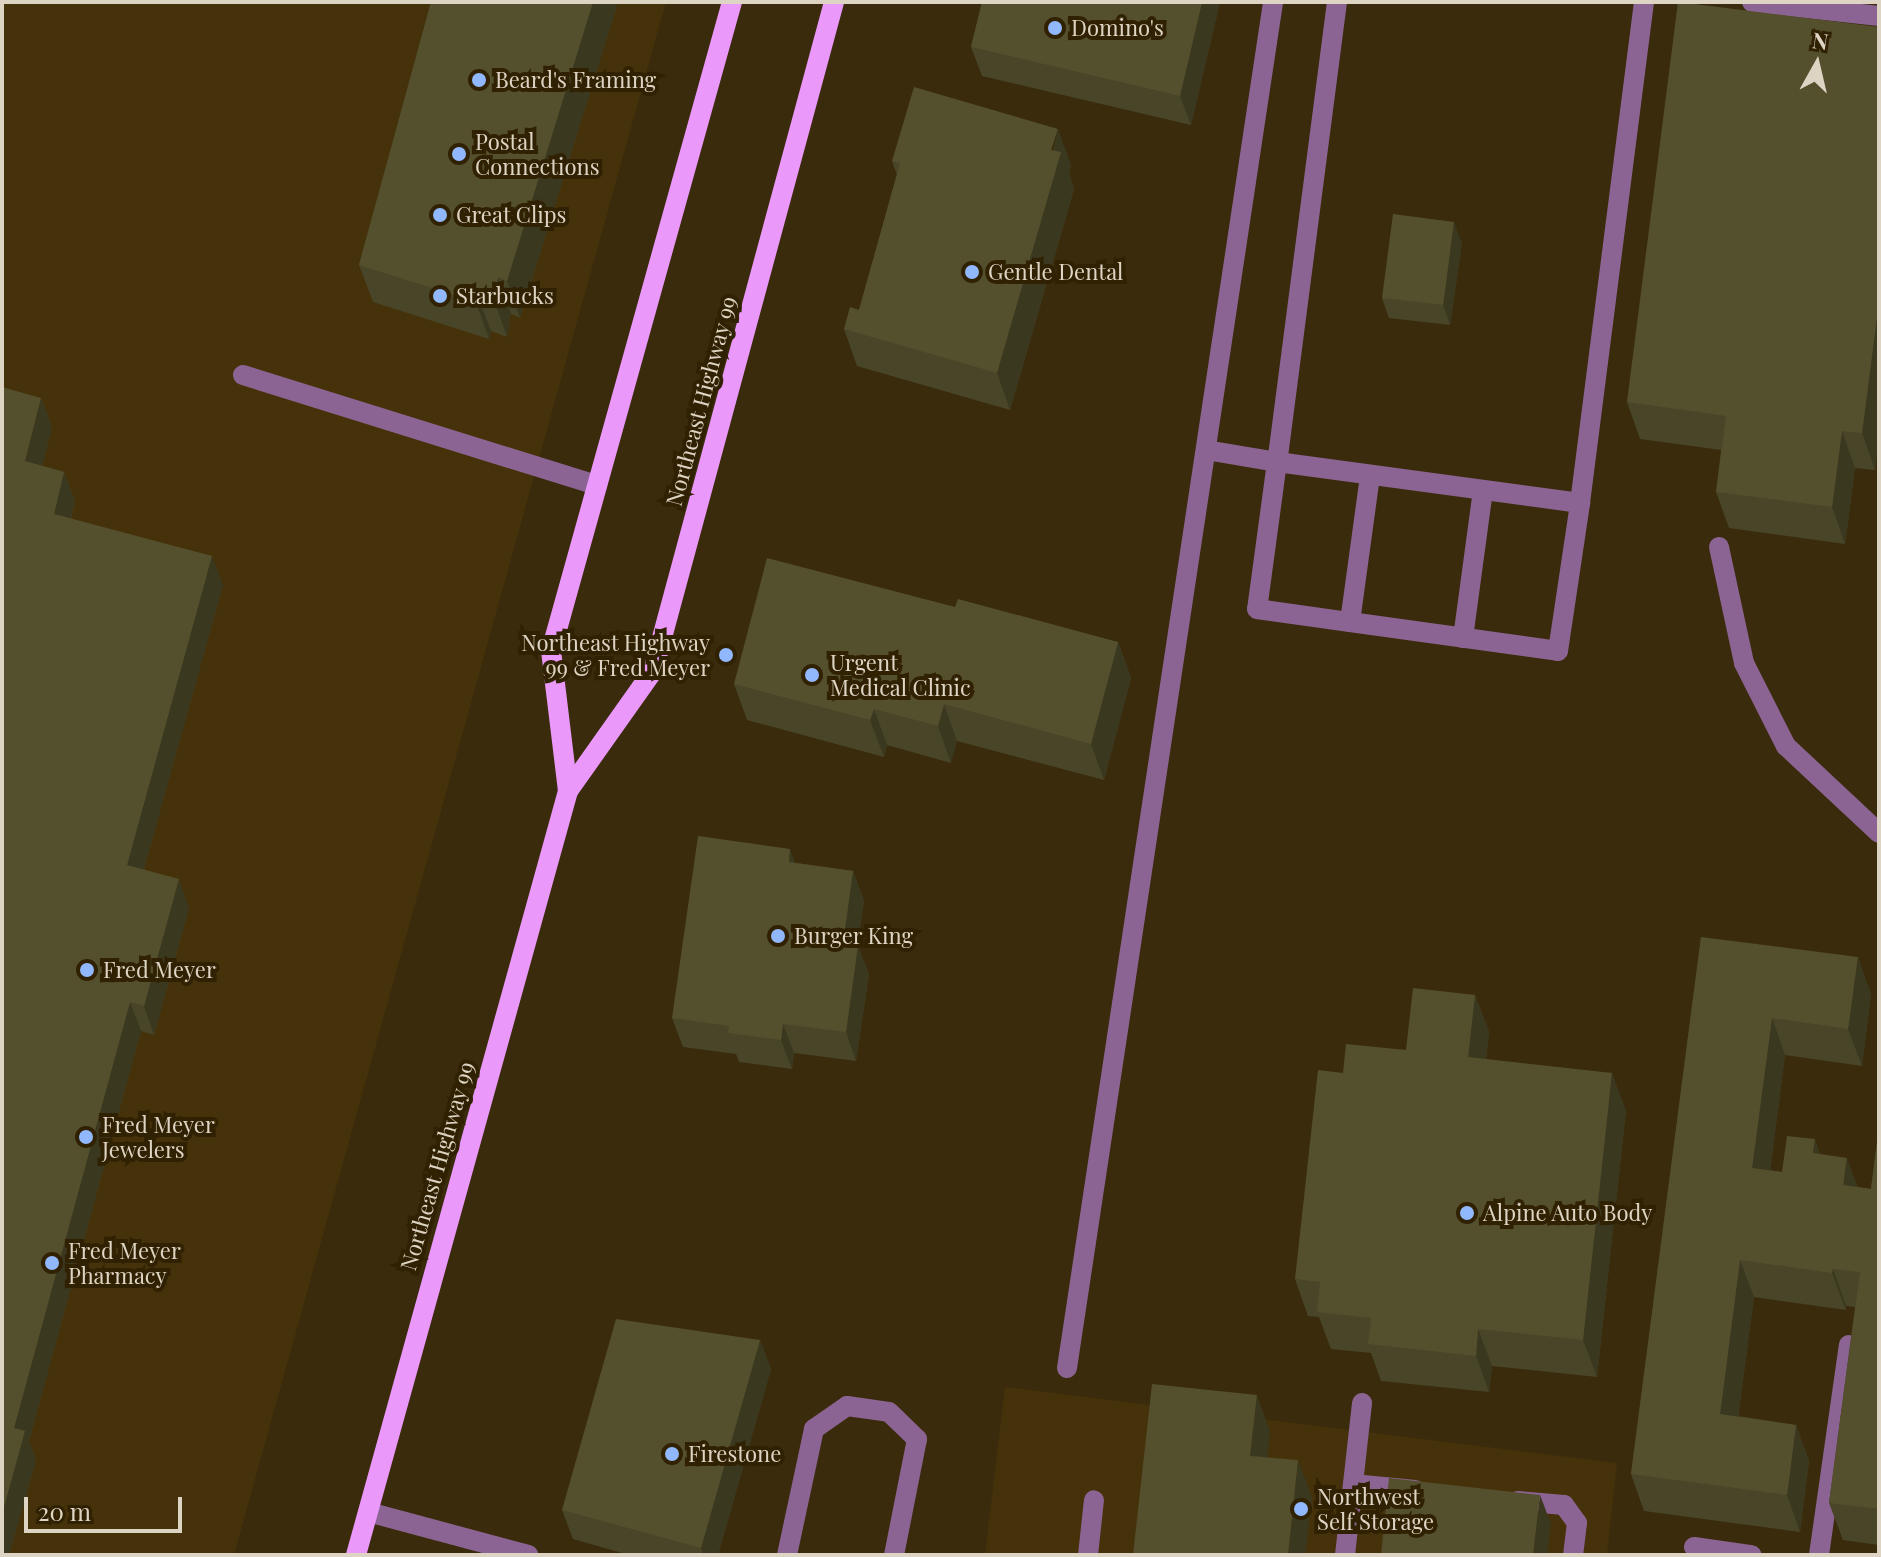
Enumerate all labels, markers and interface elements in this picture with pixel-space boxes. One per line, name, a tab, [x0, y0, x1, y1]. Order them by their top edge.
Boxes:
place label: Domino's	[1071, 15, 1164, 41]
marker: Domino's	[1046, 19, 1064, 37]
north arrow	[1777, 24, 1857, 104]
text: N	[1810, 24, 1830, 56]
place label: Beard's Framing	[495, 67, 656, 93]
marker: Beard's Framing	[470, 71, 488, 89]
place label: Postal Connections	[475, 128, 600, 180]
marker: Postal Connections	[450, 145, 468, 163]
place label: Great Clips	[456, 202, 567, 228]
marker: Great Clips	[431, 206, 449, 224]
place label: Gentle Dental	[988, 259, 1123, 285]
marker: Gentle Dental	[963, 263, 981, 281]
place label: Starbucks	[456, 283, 554, 309]
marker: Starbucks	[431, 287, 449, 305]
street label: Northeast Highway 99	[660, 293, 742, 509]
place label: Northeast Highway 99 & Fred Meyer	[521, 629, 710, 680]
marker: Northeast Highway 99 & Fred Meyer	[717, 646, 735, 664]
place label: Urgent Medical Clinic	[830, 649, 971, 700]
marker: Urgent Medical Clinic	[801, 664, 823, 686]
place label: Burger King	[794, 923, 913, 949]
marker: Burger King	[769, 927, 787, 945]
place label: Fred Meyer	[103, 957, 216, 983]
marker: Fred Meyer	[78, 961, 96, 979]
street label: Northeast Highway 99	[394, 1058, 480, 1274]
place label: Fred Meyer Jewelers	[102, 1111, 215, 1162]
marker: Fred Meyer Jewelers	[77, 1128, 95, 1146]
place label: Alpine Auto Body	[1483, 1200, 1653, 1226]
marker: Alpine Auto Body	[1458, 1204, 1476, 1222]
place label: Fred Meyer Pharmacy	[68, 1237, 181, 1288]
marker: Fred Meyer Pharmacy	[43, 1254, 61, 1272]
place label: Firestone	[688, 1441, 781, 1467]
marker: Firestone	[663, 1445, 681, 1463]
scale bar	[28, 1481, 186, 1531]
place label: Northwest Self Storage	[1317, 1483, 1434, 1534]
text: 20 m	[38, 1495, 91, 1527]
marker: Northwest Self Storage	[1292, 1500, 1310, 1518]

